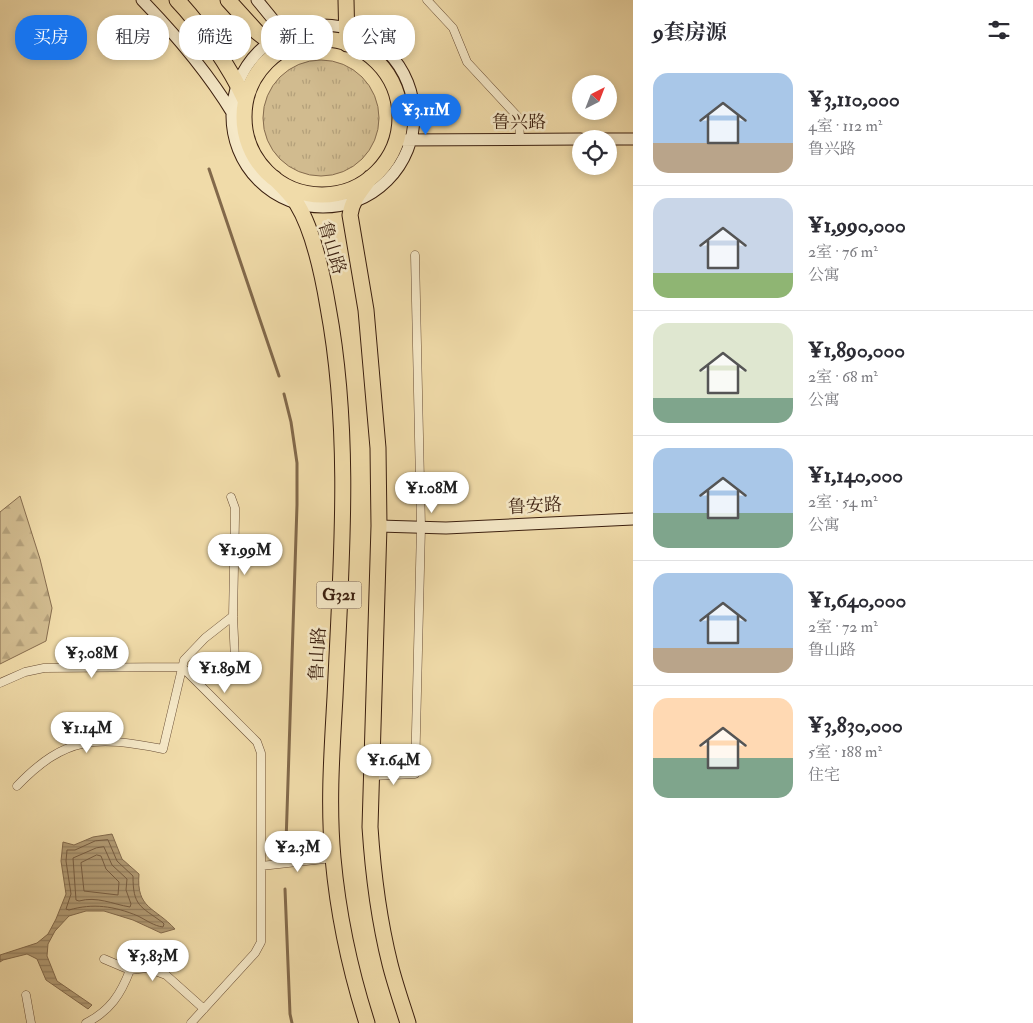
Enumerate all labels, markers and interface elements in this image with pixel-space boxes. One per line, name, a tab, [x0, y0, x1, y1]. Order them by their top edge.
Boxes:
chip: 买房	[15, 15, 87, 60]
chip: 租房	[97, 15, 169, 60]
chip: 筛选	[179, 15, 251, 60]
chip: 新上	[261, 15, 333, 60]
chip: 公寓	[343, 15, 415, 60]
icon: filters	[985, 16, 1013, 44]
text: 9套房源	[653, 19, 727, 46]
north arrow	[572, 75, 618, 120]
map controls	[572, 75, 617, 175]
text: ¥3,110,000	[808, 86, 900, 113]
icon: home	[693, 93, 753, 153]
pin: ¥3.11M	[385, 94, 467, 136]
text: ¥3.11M	[402, 100, 450, 120]
street label: 鲁兴路	[492, 111, 546, 134]
text: 4室 · 112 m²	[808, 116, 882, 136]
button: locate	[572, 130, 617, 175]
text: 鲁兴路	[808, 139, 856, 159]
text: ¥1,990,000	[808, 212, 906, 239]
icon: home	[693, 218, 753, 278]
street label: 鲁山路	[313, 219, 351, 277]
text: 2室 · 76 m²	[808, 242, 878, 262]
text: 公寓	[808, 265, 840, 285]
text: ¥1,890,000	[808, 337, 905, 364]
icon: home	[693, 343, 753, 403]
text: 2室 · 68 m²	[808, 367, 878, 387]
text: 公寓	[808, 390, 840, 410]
text: ¥1,140,000	[808, 462, 903, 489]
icon: home	[693, 468, 753, 528]
pin: ¥1.08M	[391, 472, 473, 514]
text: ¥1.08M	[406, 478, 458, 498]
text: 2室 · 54 m²	[808, 492, 878, 512]
street label: 鲁安路	[507, 493, 563, 519]
text: 公寓	[808, 515, 840, 535]
pin: ¥1.99M	[204, 534, 286, 576]
text: ¥1.99M	[219, 540, 271, 560]
road number: G321	[316, 582, 362, 608]
text: ¥1,640,000	[808, 587, 906, 614]
icon: home	[693, 593, 753, 653]
text: 2室 · 72 m²	[808, 617, 878, 637]
street label: 鲁山路	[305, 626, 331, 682]
pin: ¥3.08M	[51, 636, 133, 679]
text: 鲁山路	[808, 640, 856, 660]
text: ¥3.08M	[66, 643, 118, 663]
pin: ¥1.89M	[184, 652, 266, 694]
text: ¥1.89M	[199, 658, 251, 678]
pin: ¥1.14M	[46, 712, 128, 754]
text: ¥3,830,000	[808, 712, 903, 739]
text: ¥1.14M	[62, 718, 112, 738]
icon: home	[693, 718, 753, 778]
text: 5室 · 188 m²	[808, 742, 882, 762]
pin: ¥1.64M	[353, 744, 435, 786]
text: ¥1.64M	[367, 750, 421, 770]
text: 住宅	[808, 765, 840, 785]
pin: ¥2.3M	[263, 830, 333, 873]
text: ¥2.3M	[276, 837, 320, 857]
pin: ¥3.83M	[112, 940, 194, 982]
text: ¥3.83M	[128, 946, 178, 966]

